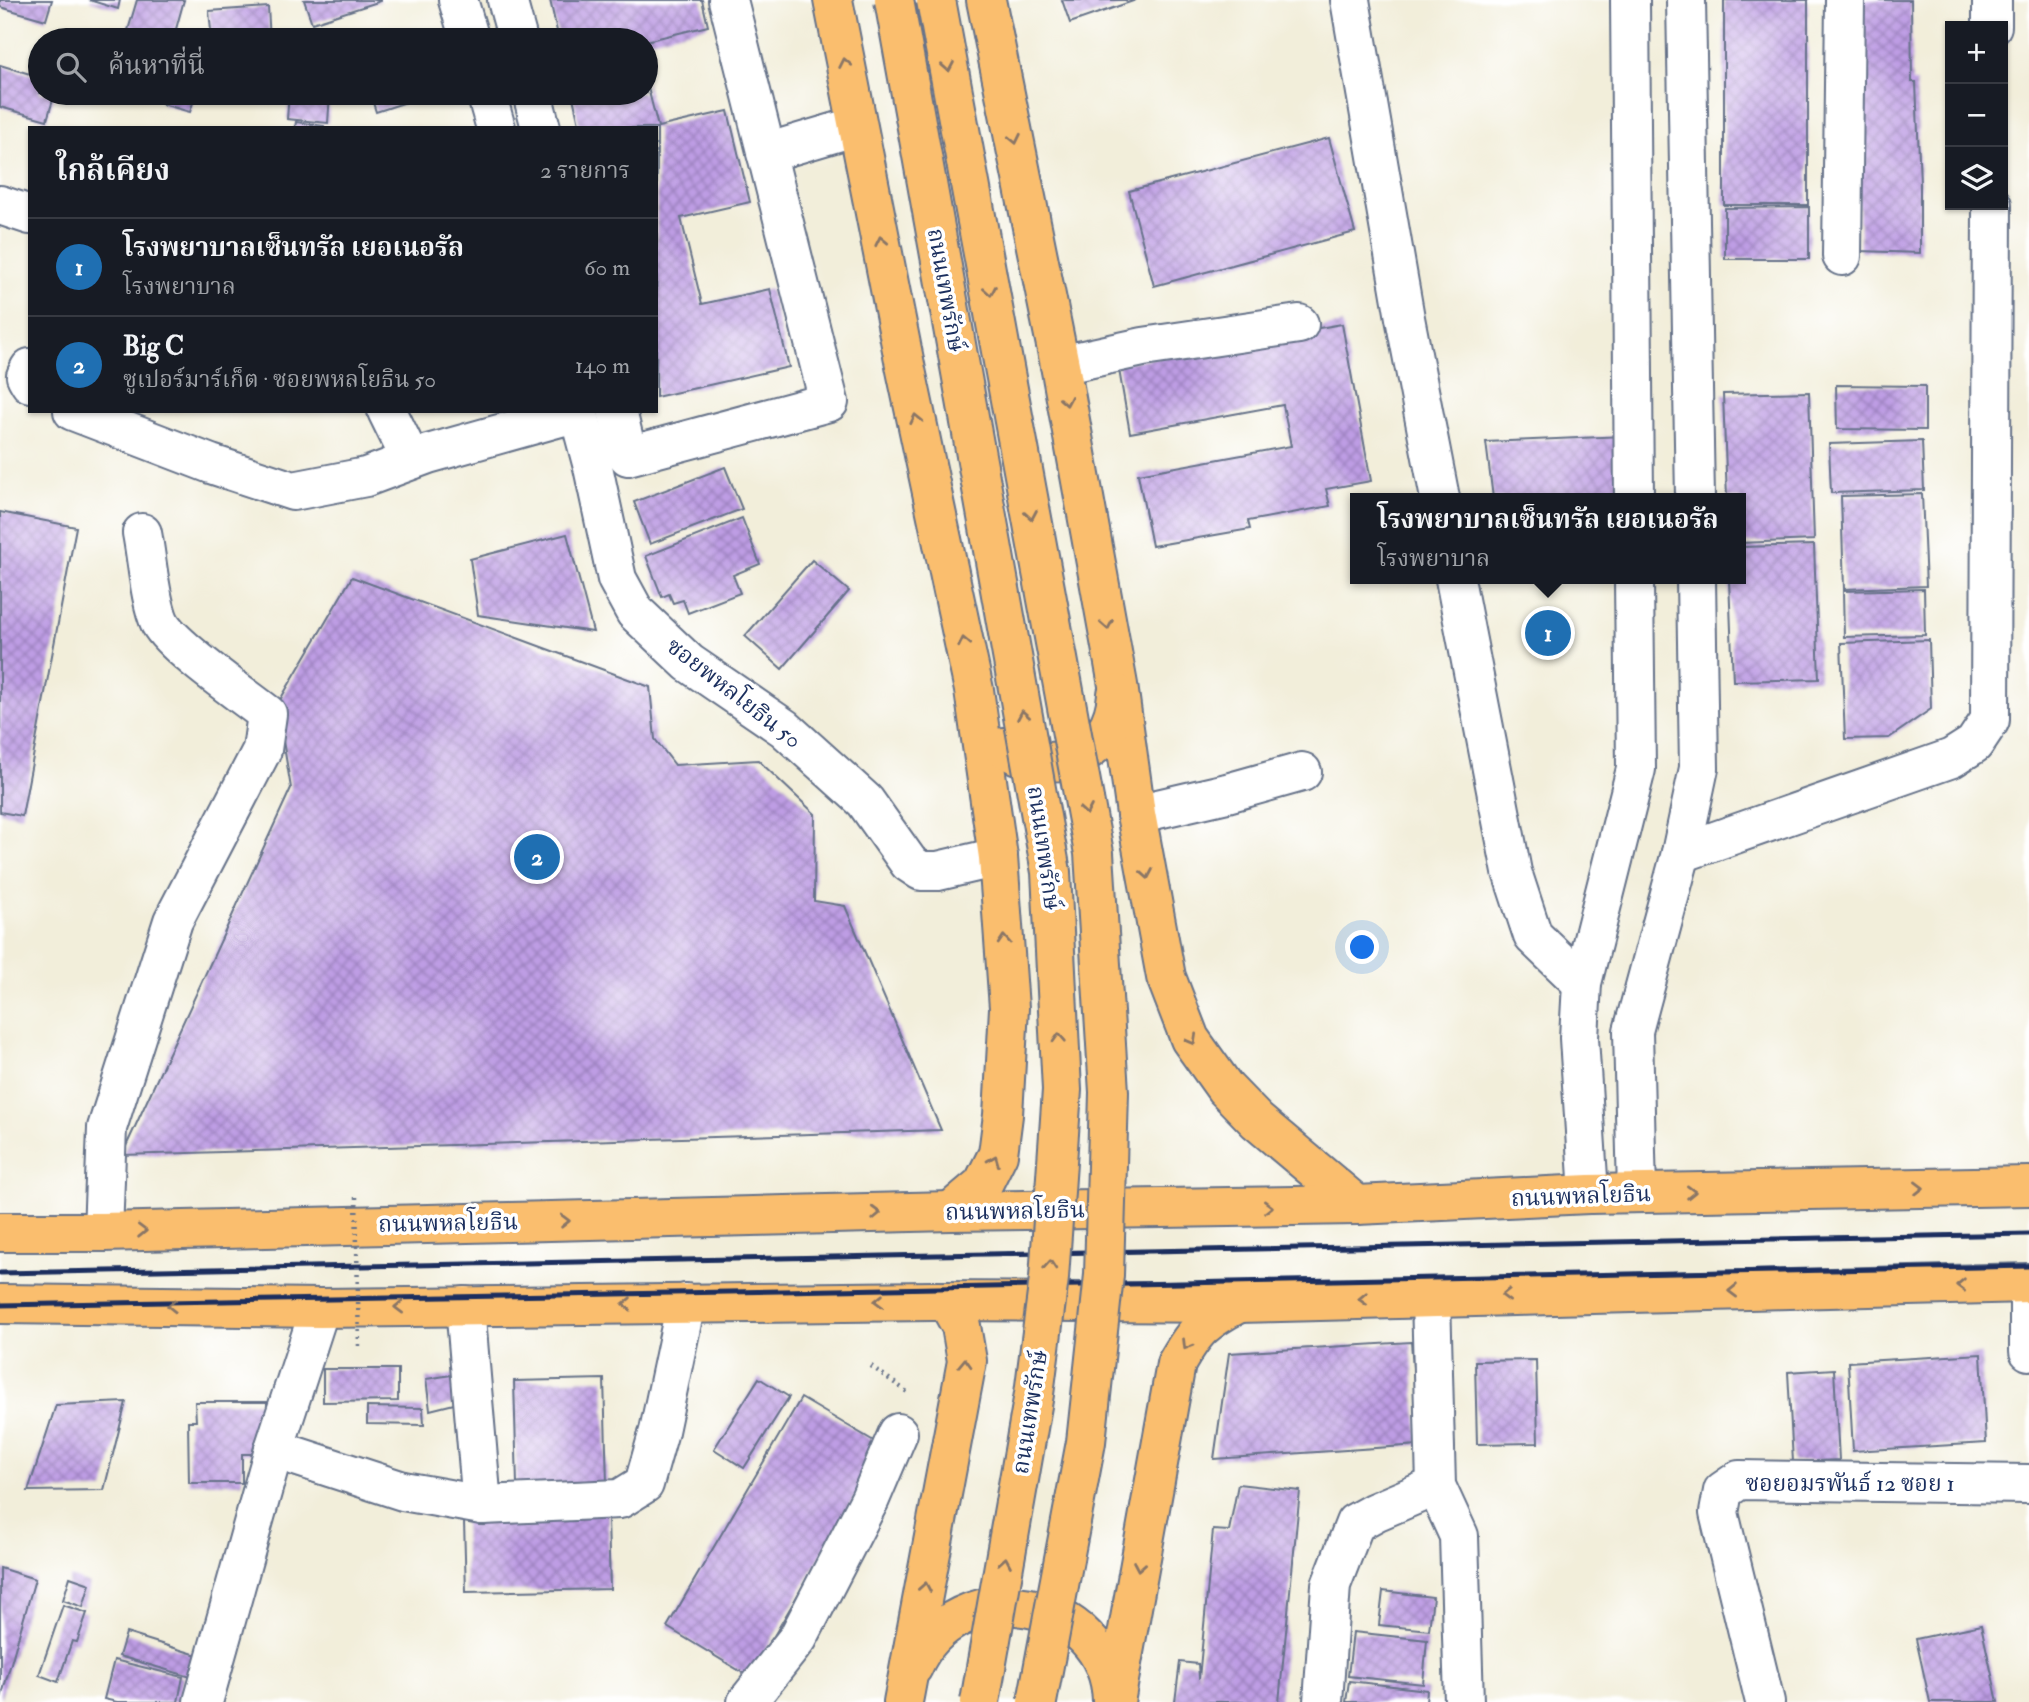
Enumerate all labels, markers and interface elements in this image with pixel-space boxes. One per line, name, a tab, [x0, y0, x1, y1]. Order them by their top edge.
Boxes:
map controls	[1945, 21, 2008, 210]
button: +	[1945, 21, 2008, 84]
search box	[28, 28, 658, 105]
icon: search	[52, 48, 90, 86]
text: ค้นหาที่นี่	[108, 50, 205, 82]
one-way arrow	[839, 57, 854, 69]
one-way arrow	[940, 61, 955, 73]
button: −	[1945, 84, 2008, 147]
one-way arrow	[1007, 133, 1022, 145]
button: layers	[1945, 147, 2008, 210]
text: ใกล้เคียง	[56, 152, 170, 189]
text: 2 รายการ	[540, 156, 630, 185]
street label: ถนนเทพรักษ์	[921, 226, 971, 354]
text: โรงพยาบาลเซ็นทรัล เยอเนอรัล	[123, 232, 464, 264]
one-way arrow	[875, 236, 890, 248]
text: 1	[75, 253, 83, 282]
text: 60 m	[584, 253, 630, 282]
text: โรงพยาบาล	[123, 272, 236, 301]
one-way arrow	[982, 285, 997, 297]
text: Big C	[123, 331, 184, 363]
text: 2	[73, 351, 85, 380]
text: 140 m	[575, 351, 630, 380]
text: ซูเปอร์มาร์เก็ต · ซอยพหลโยธิน 50	[123, 365, 436, 394]
one-way arrow	[1058, 395, 1073, 407]
one-way arrow	[910, 413, 925, 425]
popup	[1350, 493, 1746, 584]
text: โรงพยาบาลเซ็นทรัล เยอเนอรัล	[1377, 504, 1719, 536]
one-way arrow	[1023, 508, 1038, 520]
text: โรงพยาบาล	[1377, 544, 1490, 573]
pin: 1	[1525, 607, 1571, 659]
one-way arrow	[1099, 619, 1114, 631]
street label: ซอยพหลโยธิน 50	[661, 630, 808, 755]
one-way arrow	[957, 636, 972, 648]
one-way arrow	[1016, 709, 1031, 721]
street label: ถนนเทพรักษ์	[1021, 784, 1067, 912]
one-way arrow	[1078, 805, 1093, 816]
pin: 2	[514, 831, 560, 883]
one-way arrow	[1139, 868, 1154, 880]
your location	[1345, 930, 1379, 964]
one-way arrow	[997, 934, 1012, 945]
one-way arrow	[1052, 1032, 1067, 1043]
one-way arrow	[1184, 1033, 1197, 1045]
one-way arrow	[985, 1155, 999, 1167]
street label: ถนนพหลโยธิน	[1510, 1177, 1651, 1213]
one-way arrow	[1914, 1180, 1925, 1196]
one-way arrow	[1686, 1185, 1697, 1200]
street label: ถนนพหลโยธิน	[945, 1193, 1085, 1227]
one-way arrow	[1263, 1199, 1274, 1215]
street label: ถนนพหลโยธิน	[378, 1205, 518, 1239]
one-way arrow	[871, 1206, 882, 1221]
one-way arrow	[560, 1213, 571, 1228]
one-way arrow	[136, 1223, 147, 1238]
one-way arrow	[1042, 1259, 1057, 1270]
one-way arrow	[1955, 1277, 1966, 1293]
one-way arrow	[1728, 1283, 1739, 1298]
one-way arrow	[1500, 1288, 1511, 1303]
one-way arrow	[1357, 1291, 1368, 1306]
one-way arrow	[873, 1294, 884, 1309]
one-way arrow	[621, 1296, 632, 1312]
one-way arrow	[166, 1298, 177, 1314]
one-way arrow	[394, 1299, 404, 1315]
one-way arrow	[1182, 1337, 1195, 1350]
street label: ถนนเทพรักษ์	[1006, 1348, 1054, 1476]
one-way arrow	[957, 1357, 972, 1368]
street label: ซอยอมรพันธ์ 12 ซอย 1	[1745, 1469, 1955, 1498]
one-way arrow	[996, 1557, 1011, 1569]
one-way arrow	[1133, 1560, 1148, 1572]
one-way arrow	[917, 1581, 932, 1593]

